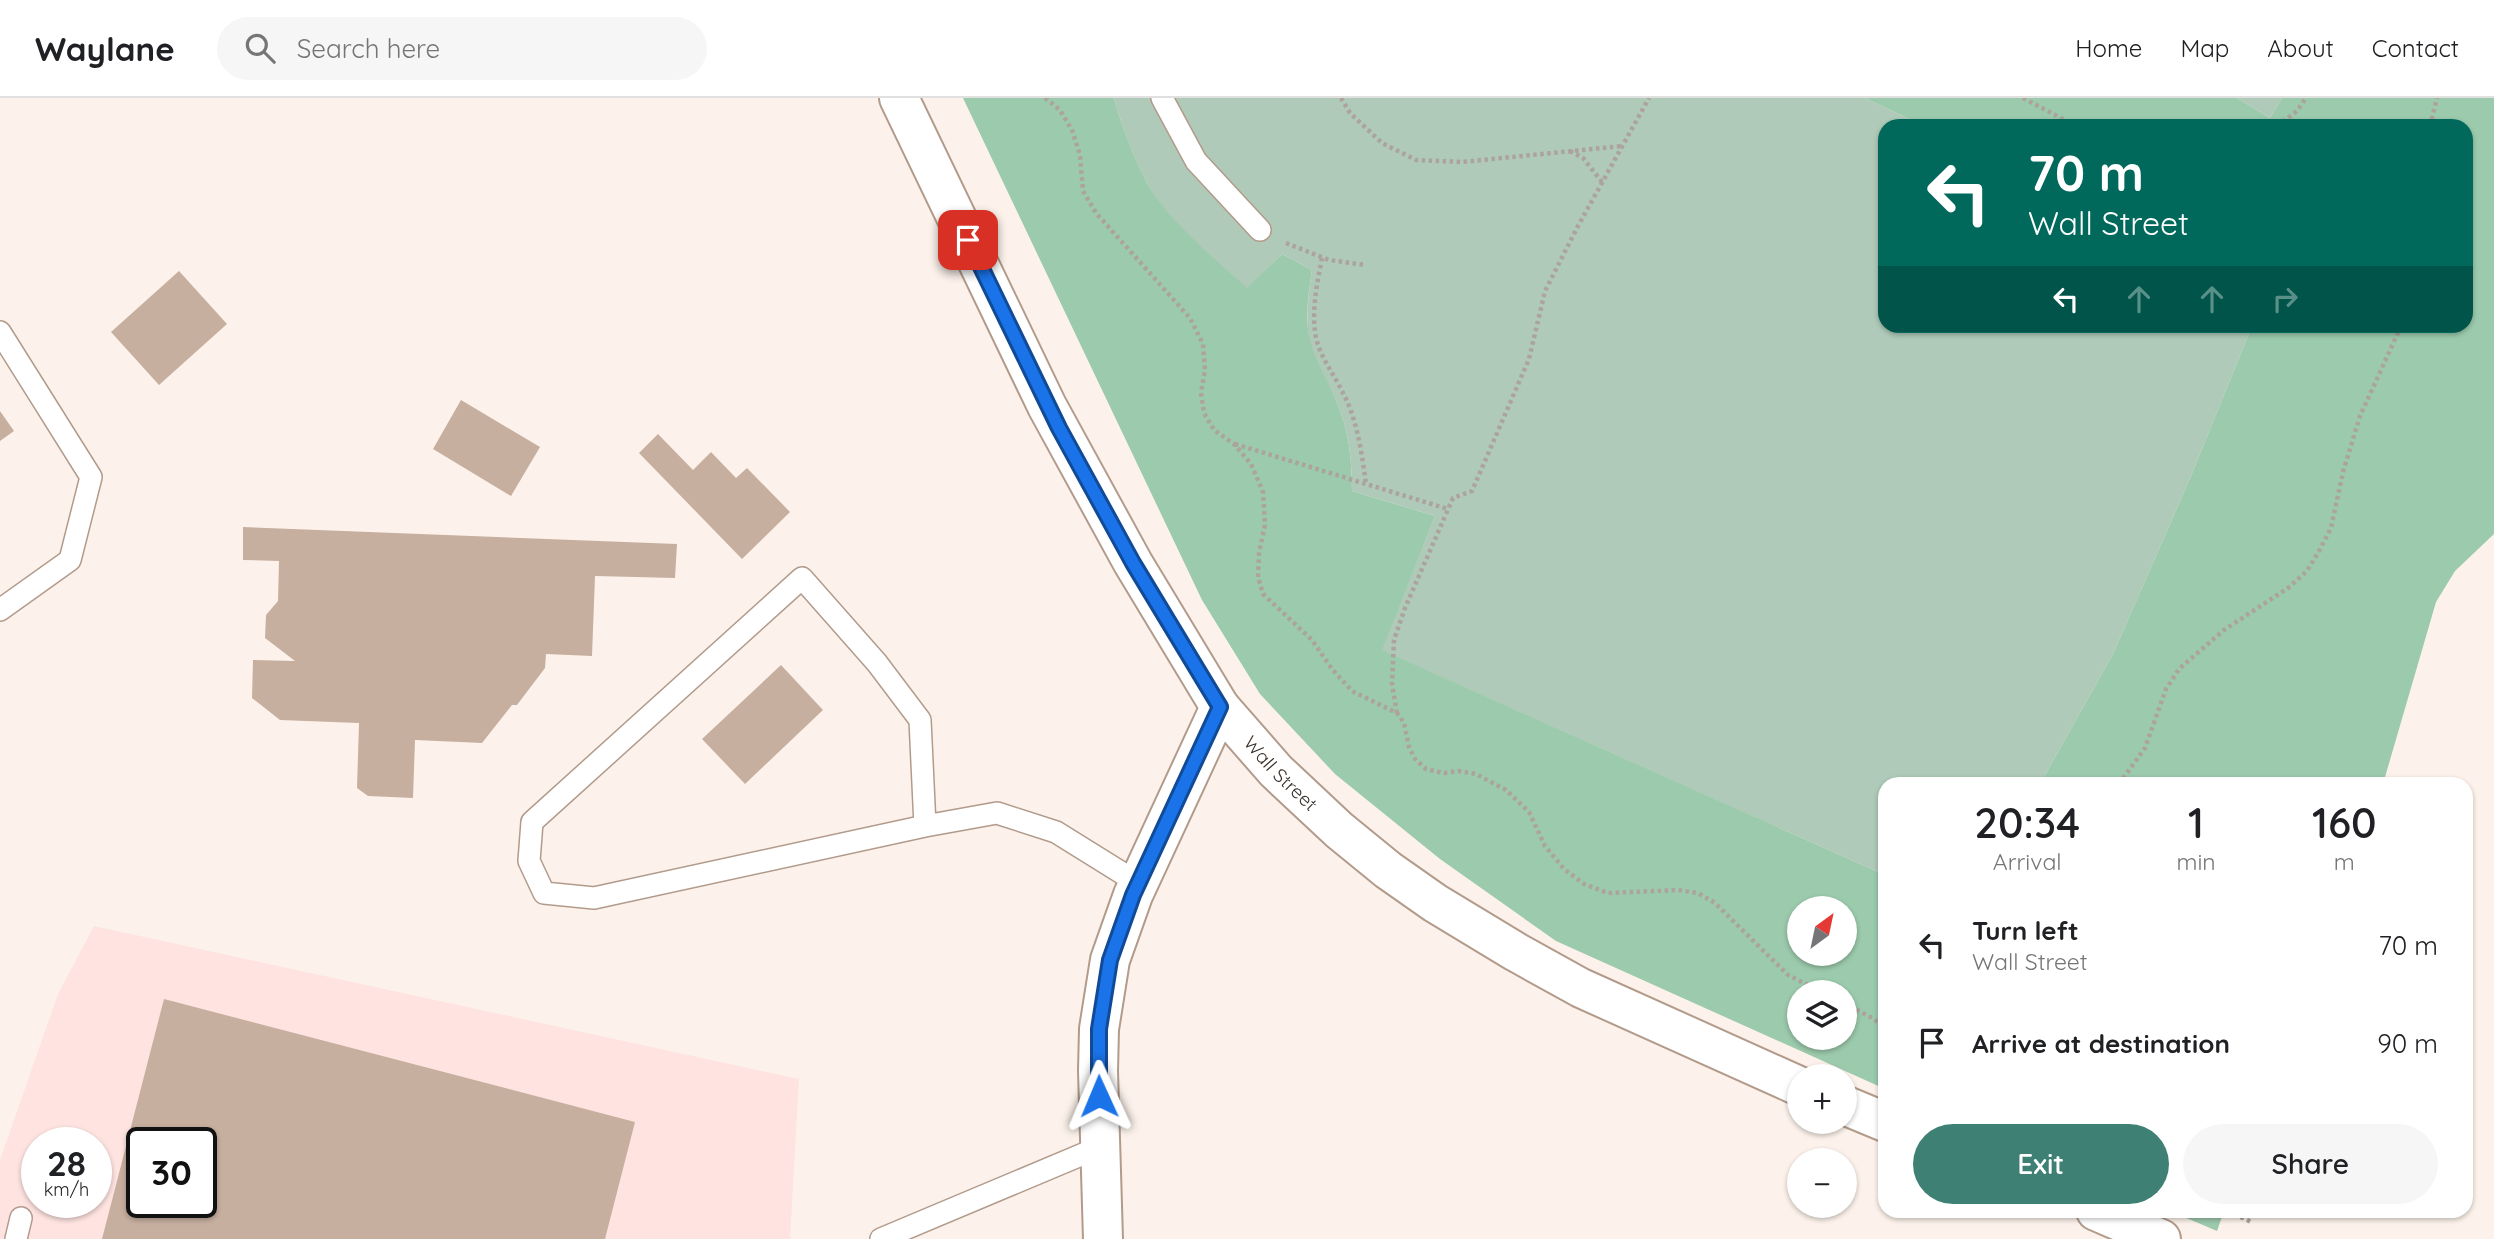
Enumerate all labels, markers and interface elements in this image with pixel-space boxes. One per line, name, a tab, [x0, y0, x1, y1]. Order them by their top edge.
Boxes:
search box	[217, 17, 707, 80]
text: Waylane	[35, 28, 175, 69]
icon: search	[241, 29, 279, 67]
text: Search here	[297, 32, 440, 65]
text: Home	[2075, 33, 2142, 63]
text: Map	[2180, 33, 2229, 63]
text: About	[2267, 33, 2334, 63]
text: Contact	[2372, 33, 2459, 63]
text: 70 m	[2028, 142, 2144, 203]
icon: left	[1913, 147, 2004, 238]
text: Wall Street	[2028, 203, 2189, 243]
pin	[938, 210, 998, 270]
icon: arrive	[949, 221, 987, 259]
icon: left	[2047, 280, 2085, 318]
icon: ahead	[2120, 280, 2158, 318]
icon: ahead	[2193, 280, 2231, 318]
icon: right	[2266, 280, 2304, 318]
street label: Wall Street	[1239, 731, 1323, 816]
text: 20:34	[1974, 796, 2080, 849]
text: 1	[2188, 796, 2204, 849]
text: 160	[2312, 796, 2377, 849]
text: Arrival	[1993, 847, 2062, 876]
text: min	[2176, 847, 2216, 876]
text: m	[2334, 847, 2355, 876]
north arrow	[1787, 896, 1857, 966]
map controls	[1787, 896, 1857, 1218]
text: Turn left	[1972, 914, 2079, 947]
icon: left	[1913, 926, 1951, 964]
text: 70 m	[2378, 929, 2438, 962]
text: Wall Street	[1972, 947, 2088, 976]
button: layers	[1787, 980, 1857, 1050]
icon: arrive	[1913, 1024, 1951, 1062]
text: Arrive at destination	[1972, 1027, 2230, 1060]
text: 90 m	[2377, 1027, 2438, 1060]
position arrow	[1062, 1059, 1136, 1133]
button: +	[1787, 1064, 1857, 1134]
button: Exit	[1913, 1124, 2169, 1204]
button: Share	[2183, 1124, 2438, 1204]
speed limit sign: 30	[126, 1127, 217, 1218]
text: 28	[47, 1141, 86, 1185]
button: −	[1787, 1148, 1857, 1218]
text: km/h	[44, 1178, 89, 1201]

